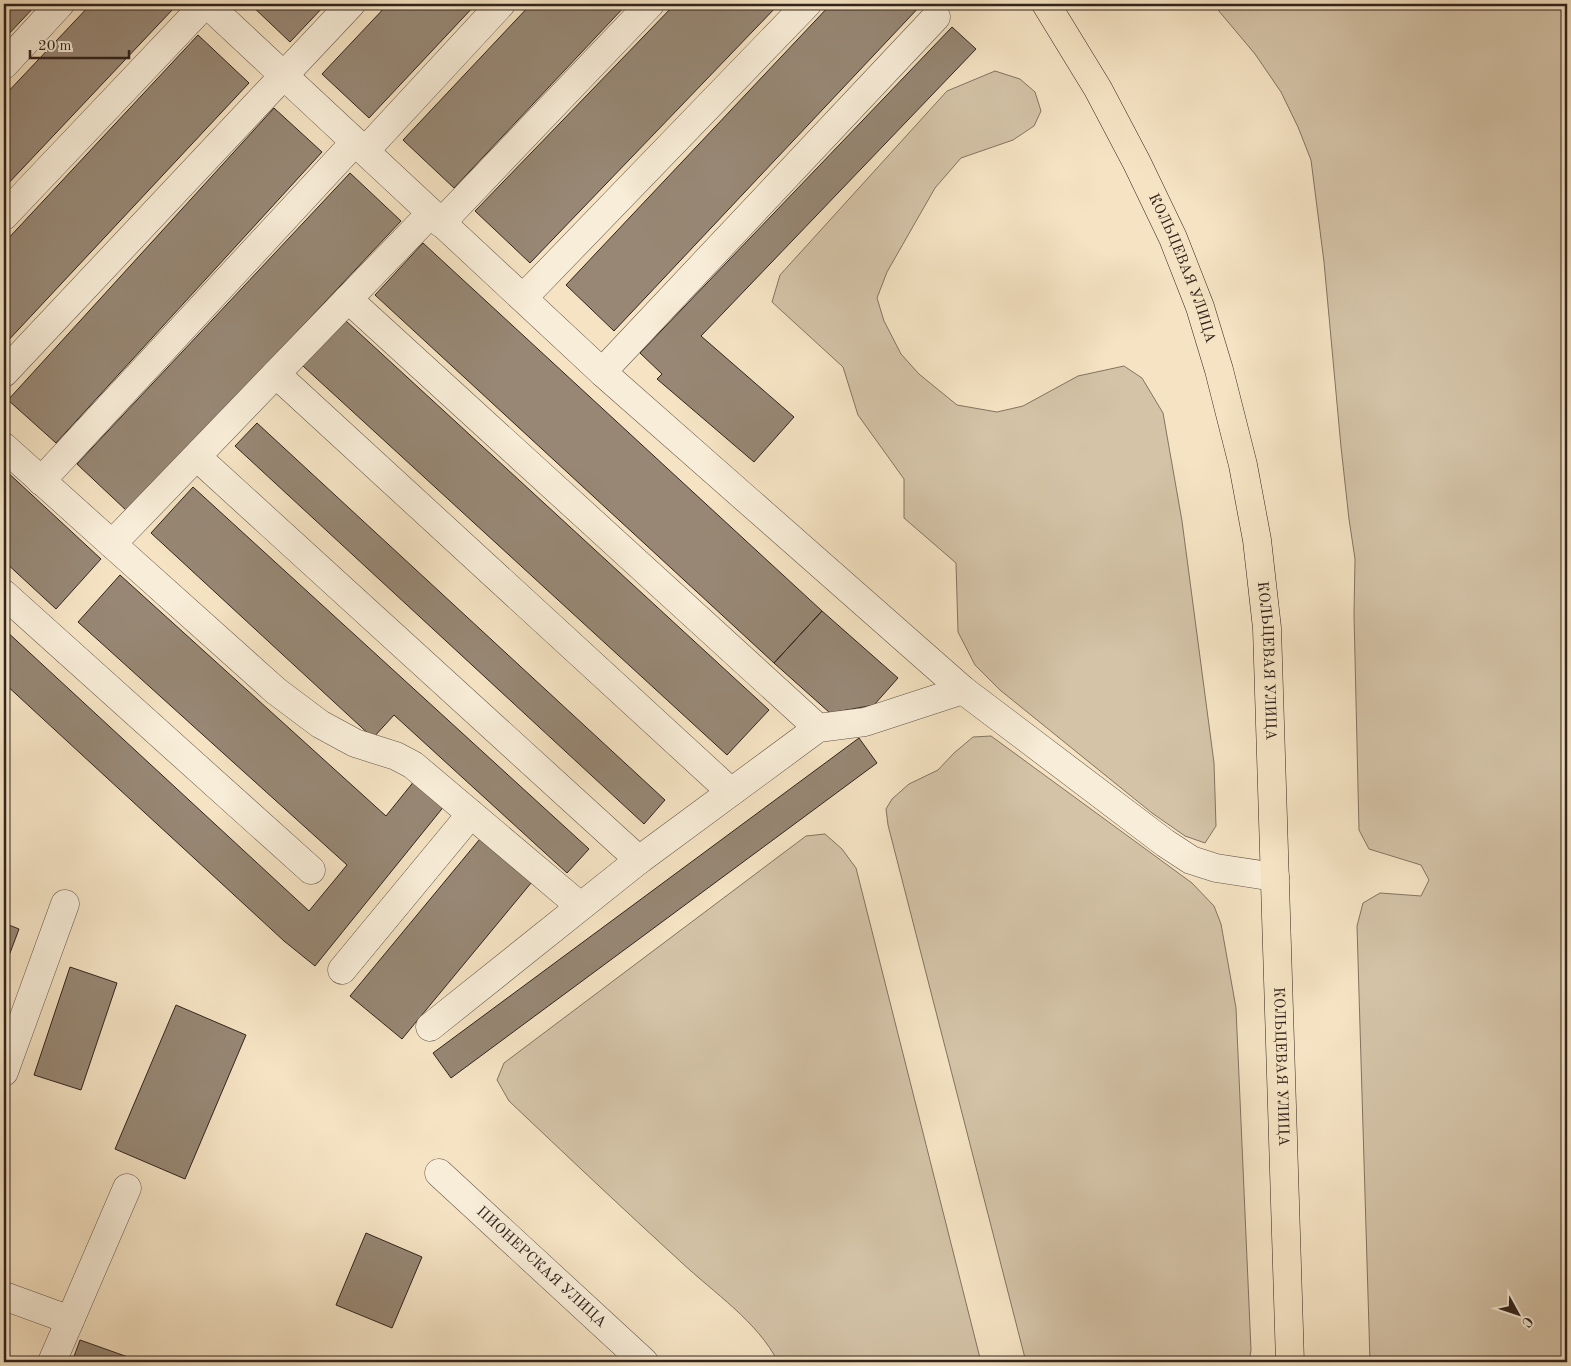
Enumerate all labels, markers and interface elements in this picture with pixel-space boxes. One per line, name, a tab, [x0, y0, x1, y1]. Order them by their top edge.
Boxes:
scale bar	[30, 28, 129, 60]
text: 20 m	[38, 39, 72, 54]
street label: КОЛЬЦЕВАЯ УЛИЦА	[1145, 191, 1218, 345]
street label: КОЛЬЦЕВАЯ УЛИЦА	[1254, 581, 1278, 741]
street label: КОЛЬЦЕВАЯ УЛИЦА	[1271, 987, 1291, 1147]
street label: ПИОНЕРСКАЯ УЛИЦА	[473, 1204, 609, 1331]
north arrow	[1494, 1288, 1544, 1338]
text: С	[1519, 1314, 1536, 1330]

